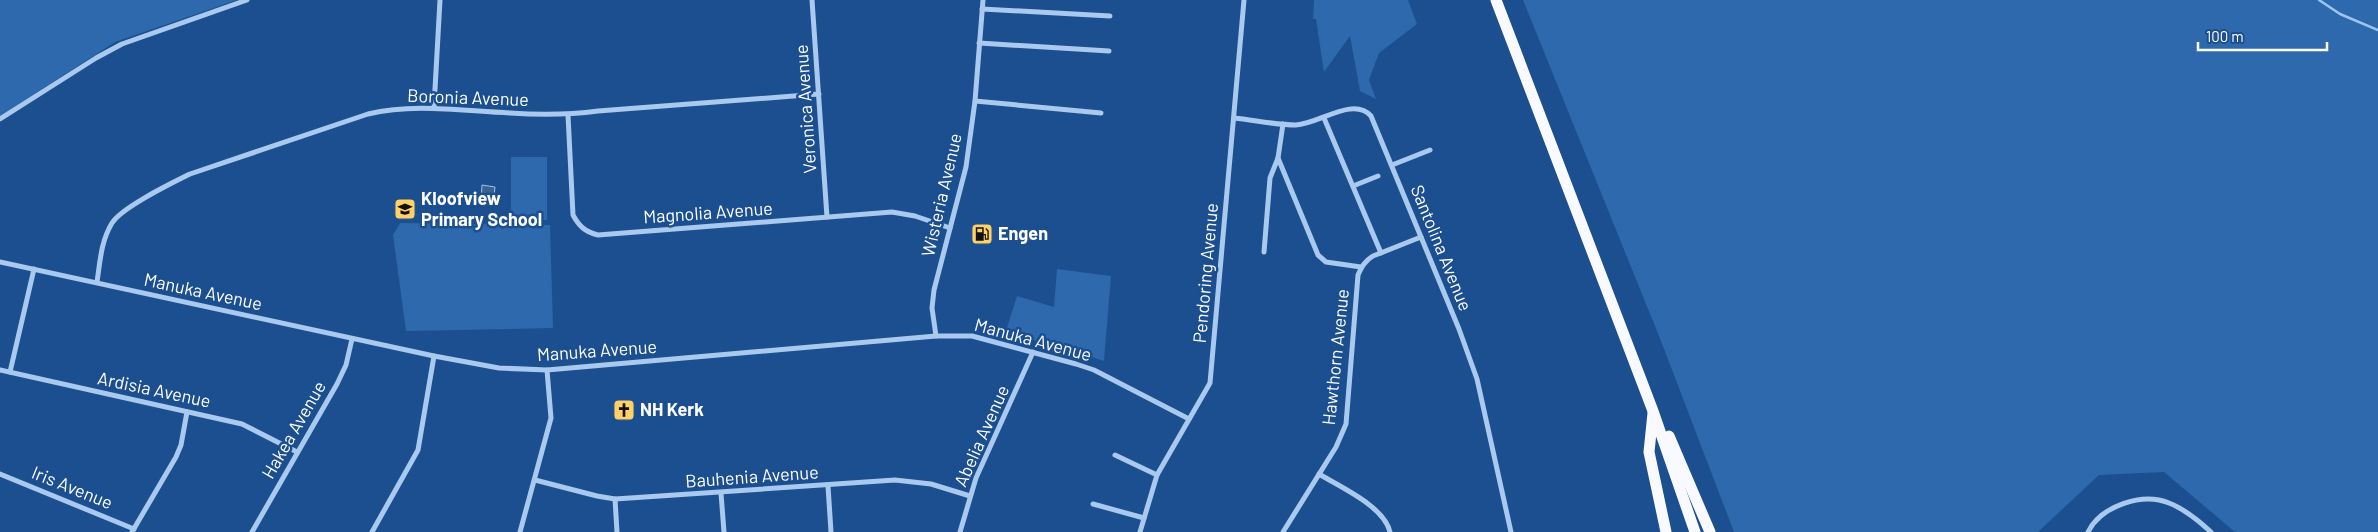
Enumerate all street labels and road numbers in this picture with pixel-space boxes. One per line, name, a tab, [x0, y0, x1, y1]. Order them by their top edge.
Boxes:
street label: Veronica Avenue	[790, 44, 820, 174]
street label: Boronia Avenue	[407, 84, 529, 110]
street label: Wisteria Avenue	[916, 131, 966, 259]
street label: Santolina Avenue	[1407, 181, 1477, 314]
street label: Magnolia Avenue	[642, 197, 773, 228]
street label: Pendoring Avenue	[1188, 202, 1222, 344]
street label: Manuka Avenue	[142, 268, 264, 314]
street label: Hawthorn Avenue	[1317, 288, 1353, 426]
street label: Manuka Avenue	[972, 313, 1094, 365]
street label: Manuka Avenue	[536, 335, 658, 365]
street label: Ardisia Avenue	[96, 366, 213, 412]
street label: Hakea Avenue	[256, 377, 330, 482]
street label: Abelia Avenue	[949, 381, 1013, 490]
street label: Bauhenia Avenue	[685, 460, 819, 492]
street label: Iris Avenue	[29, 461, 116, 513]

